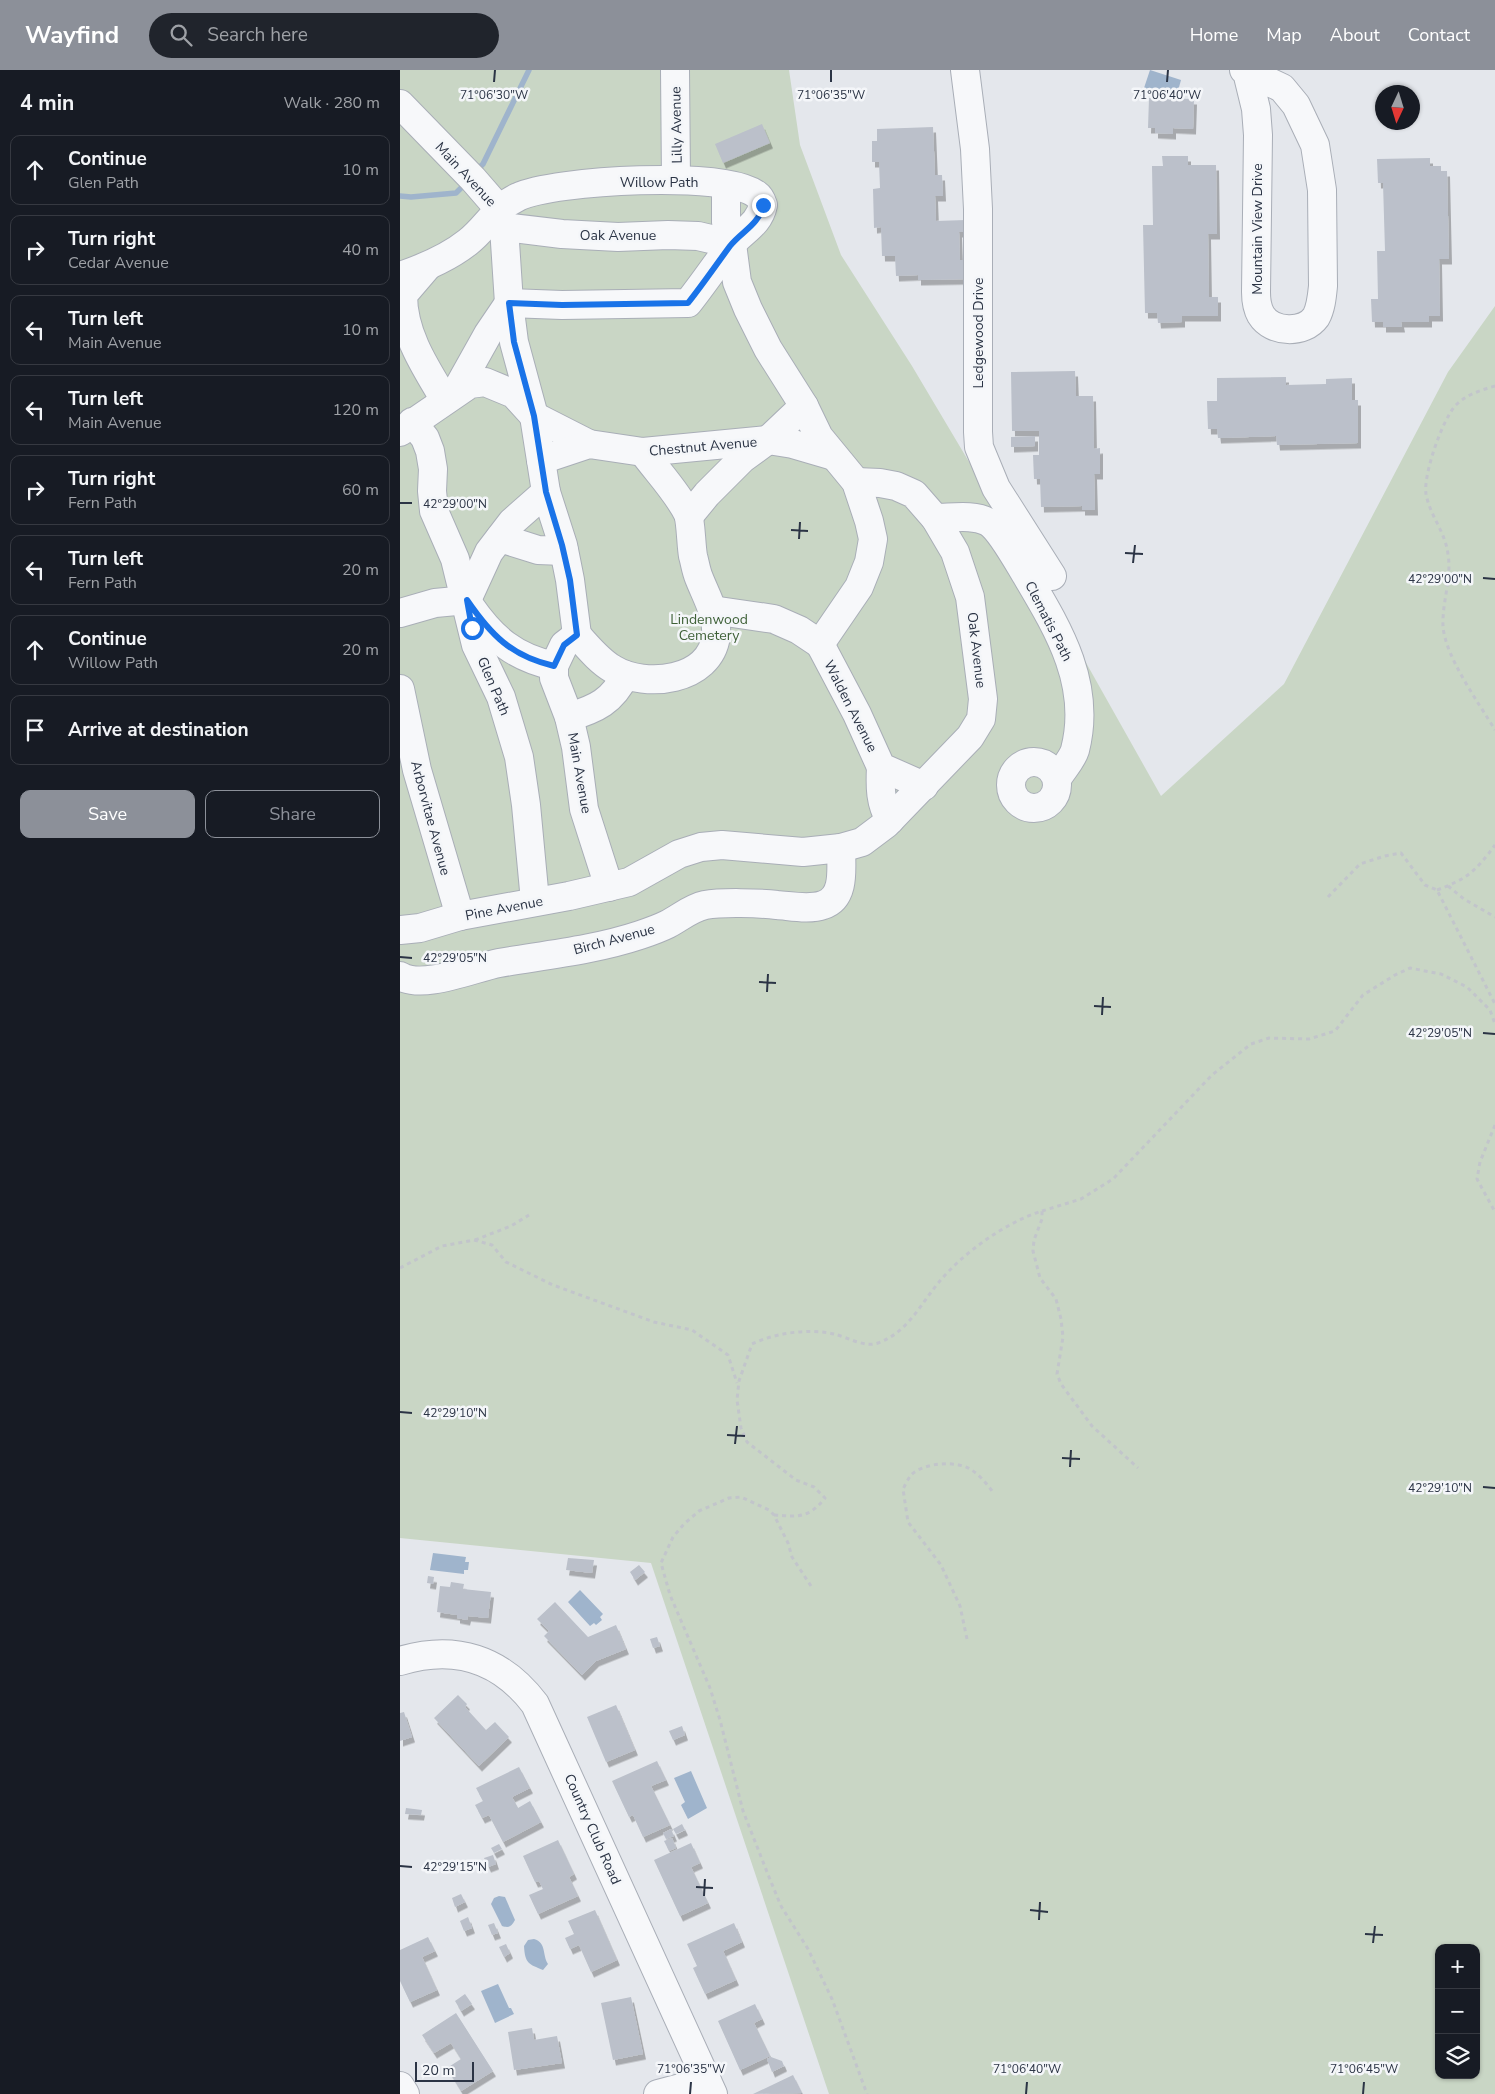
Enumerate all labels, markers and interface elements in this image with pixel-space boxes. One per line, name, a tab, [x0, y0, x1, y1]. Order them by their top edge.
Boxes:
search box	[149, 13, 499, 58]
text: Wayfind	[25, 19, 119, 51]
icon: search	[167, 21, 195, 49]
text: Search here	[207, 22, 308, 48]
text: Home	[1190, 23, 1238, 47]
text: Map	[1266, 23, 1302, 47]
text: About	[1330, 23, 1380, 47]
text: Contact	[1408, 23, 1470, 47]
north arrow	[1375, 85, 1420, 130]
street label: Lilly Avenue	[666, 86, 687, 164]
text: 71°06'30"W	[460, 87, 528, 103]
text: 71°06'35"W	[797, 87, 865, 103]
text: 71°06'40"W	[1133, 87, 1201, 103]
text: 4 min	[20, 89, 74, 117]
text: Walk · 280 m	[284, 92, 380, 114]
street label: Main Avenue	[431, 138, 500, 211]
text: Continue	[68, 146, 147, 172]
icon: ahead	[21, 156, 49, 184]
text: 10 m	[342, 159, 379, 181]
street label: Mountain View Drive	[1248, 163, 1267, 295]
text: Glen Path	[68, 172, 139, 194]
street label: Willow Path	[620, 173, 698, 192]
route end	[752, 194, 775, 217]
text: Turn right	[68, 226, 155, 252]
street label: Oak Avenue	[580, 226, 656, 245]
icon: right	[21, 236, 49, 264]
text: 40 m	[342, 239, 379, 261]
text: Cedar Avenue	[68, 252, 169, 274]
street label: Ledgewood Drive	[969, 278, 988, 388]
text: Turn left	[68, 306, 143, 332]
icon: left	[21, 316, 49, 344]
text: 10 m	[342, 319, 379, 341]
text: Main Avenue	[68, 332, 162, 354]
text: Turn left	[68, 386, 143, 412]
icon: left	[21, 396, 49, 424]
text: 120 m	[332, 399, 379, 421]
text: Main Avenue	[68, 412, 162, 434]
street label: Chestnut Avenue	[648, 432, 758, 461]
text: Turn right	[68, 466, 155, 492]
icon: right	[21, 476, 49, 504]
text: 60 m	[342, 479, 379, 501]
text: Fern Path	[68, 492, 137, 514]
text: 42°29'00"N	[423, 496, 487, 512]
text: Turn left	[68, 546, 143, 572]
icon: left	[21, 556, 49, 584]
text: 20 m	[342, 559, 379, 581]
text: 42°29'00"N	[1408, 571, 1472, 587]
text: Fern Path	[68, 572, 137, 594]
street label: Clematis Path	[1020, 578, 1077, 665]
park label: Lindenwood Cemetery	[670, 610, 748, 645]
street label: Oak Avenue	[962, 611, 991, 689]
route start	[461, 617, 484, 640]
text: Continue	[68, 626, 147, 652]
icon: ahead	[21, 636, 49, 664]
text: 20 m	[342, 639, 379, 661]
text: Willow Path	[68, 652, 158, 674]
street label: Glen Path	[473, 654, 514, 718]
street label: Walden Avenue	[819, 657, 882, 756]
icon: arrive	[21, 716, 49, 744]
text: Arrive at destination	[68, 717, 249, 743]
street label: Main Avenue	[563, 731, 596, 815]
street label: Arborvitae Avenue	[406, 759, 455, 878]
button: Save	[20, 790, 195, 838]
button: Share	[205, 790, 380, 838]
street label: Pine Avenue	[464, 892, 545, 925]
street label: Birch Avenue	[571, 920, 657, 959]
text: 42°29'05"N	[423, 950, 487, 966]
text: 42°29'05"N	[1408, 1025, 1472, 1041]
text: 42°29'10"N	[423, 1405, 487, 1421]
text: 42°29'10"N	[1408, 1480, 1472, 1496]
street label: Country Club Road	[560, 1771, 626, 1888]
text: 42°29'15"N	[423, 1859, 487, 1875]
map controls	[1435, 1944, 1480, 2079]
button: +	[1435, 1944, 1480, 1989]
button: −	[1435, 1989, 1480, 2034]
button: layers	[1435, 2034, 1480, 2079]
scale bar	[415, 2059, 474, 2082]
text: 20 m	[422, 2061, 454, 2080]
text: 71°06'35"W	[657, 2061, 725, 2077]
text: 71°06'40"W	[993, 2061, 1061, 2077]
text: 71°06'45"W	[1330, 2061, 1398, 2077]

